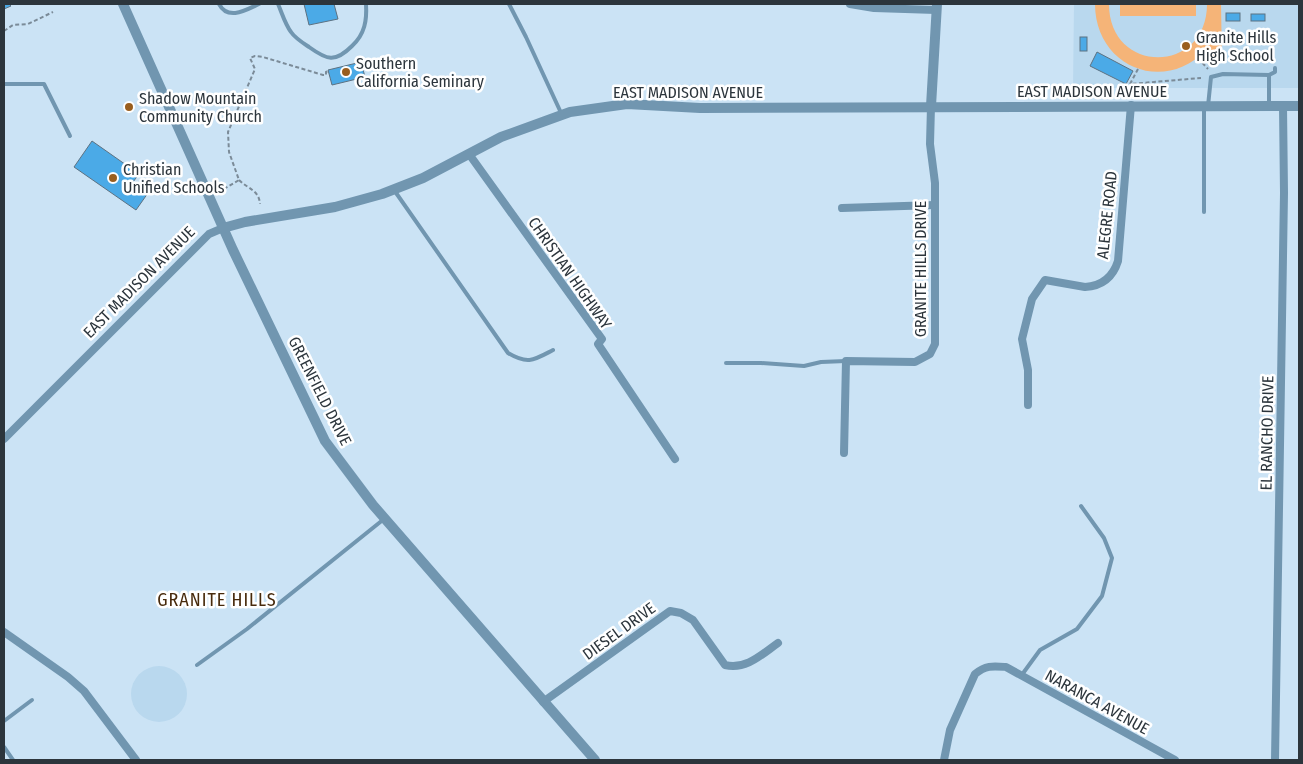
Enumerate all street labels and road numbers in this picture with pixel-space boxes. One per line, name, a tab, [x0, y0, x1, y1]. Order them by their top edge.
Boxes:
street label: EAST MADISON AVENUE	[1017, 82, 1167, 101]
street label: EAST MADISON AVENUE	[613, 83, 763, 102]
street label: ALEGRE ROAD	[1093, 170, 1121, 260]
street label: GRANITE HILLS DRIVE	[911, 201, 930, 337]
street label: CHRISTIAN HIGHWAY	[524, 213, 616, 333]
street label: EAST MADISON AVENUE	[79, 222, 199, 342]
street label: GREENFIELD DRIVE	[284, 334, 356, 448]
street label: EL RANCHO DRIVE	[1257, 375, 1277, 491]
street label: DIESEL DRIVE	[579, 598, 659, 664]
street label: NARANCA AVENUE	[1042, 666, 1152, 738]

